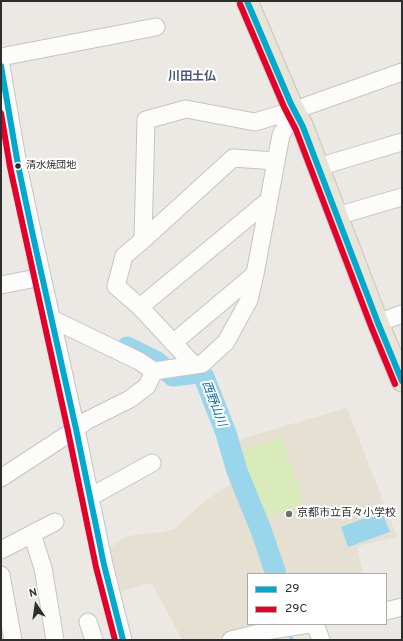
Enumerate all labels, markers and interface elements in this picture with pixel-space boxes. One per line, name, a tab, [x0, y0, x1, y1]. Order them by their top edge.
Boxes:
district label: 川田土仏	[168, 71, 216, 85]
place label: 清水焼団地	[26, 160, 76, 172]
marker: 清水焼団地	[13, 161, 23, 171]
water label: 西野山川	[198, 379, 228, 429]
place label: 京都市立百々小学校	[297, 507, 396, 521]
marker: 京都市立百々小学校	[284, 509, 294, 519]
legend	[247, 573, 387, 625]
text: 29	[285, 581, 300, 597]
north arrow	[16, 585, 56, 625]
text: N	[28, 586, 39, 601]
text: 29C	[285, 601, 307, 617]

